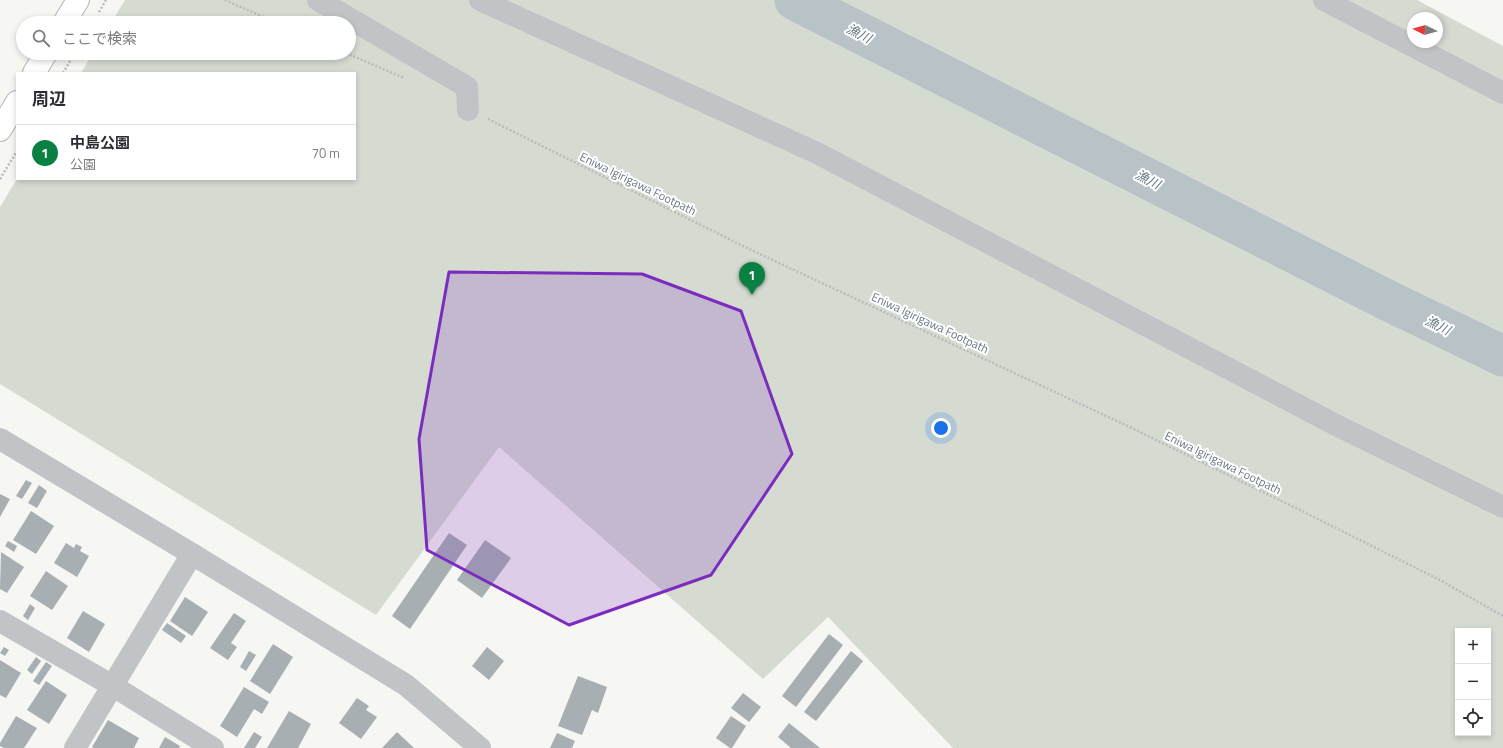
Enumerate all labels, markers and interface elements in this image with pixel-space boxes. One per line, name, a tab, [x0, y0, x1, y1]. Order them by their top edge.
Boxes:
north arrow	[1407, 12, 1443, 48]
search box	[16, 16, 356, 60]
water label: 漁川	[843, 18, 877, 49]
icon: search	[30, 27, 52, 49]
text: ここで検索	[62, 27, 137, 50]
text: 周辺	[32, 86, 66, 112]
text: 中島公園	[70, 131, 130, 154]
text: 1	[41, 143, 49, 163]
text: 70 m	[312, 143, 340, 163]
street label: Eniwa Igirigawa Footpath	[577, 147, 700, 220]
text: 公園	[70, 154, 96, 174]
water label: 漁川	[1132, 164, 1166, 195]
pin: 1	[739, 262, 765, 295]
street label: Eniwa Igirigawa Footpath	[868, 287, 992, 358]
water label: 漁川	[1422, 310, 1456, 341]
your location	[931, 418, 951, 438]
street label: Eniwa Igirigawa Footpath	[1162, 426, 1285, 499]
map controls	[1455, 628, 1491, 736]
button: +	[1455, 628, 1491, 664]
button: −	[1455, 664, 1491, 700]
button: locate	[1455, 700, 1491, 736]

